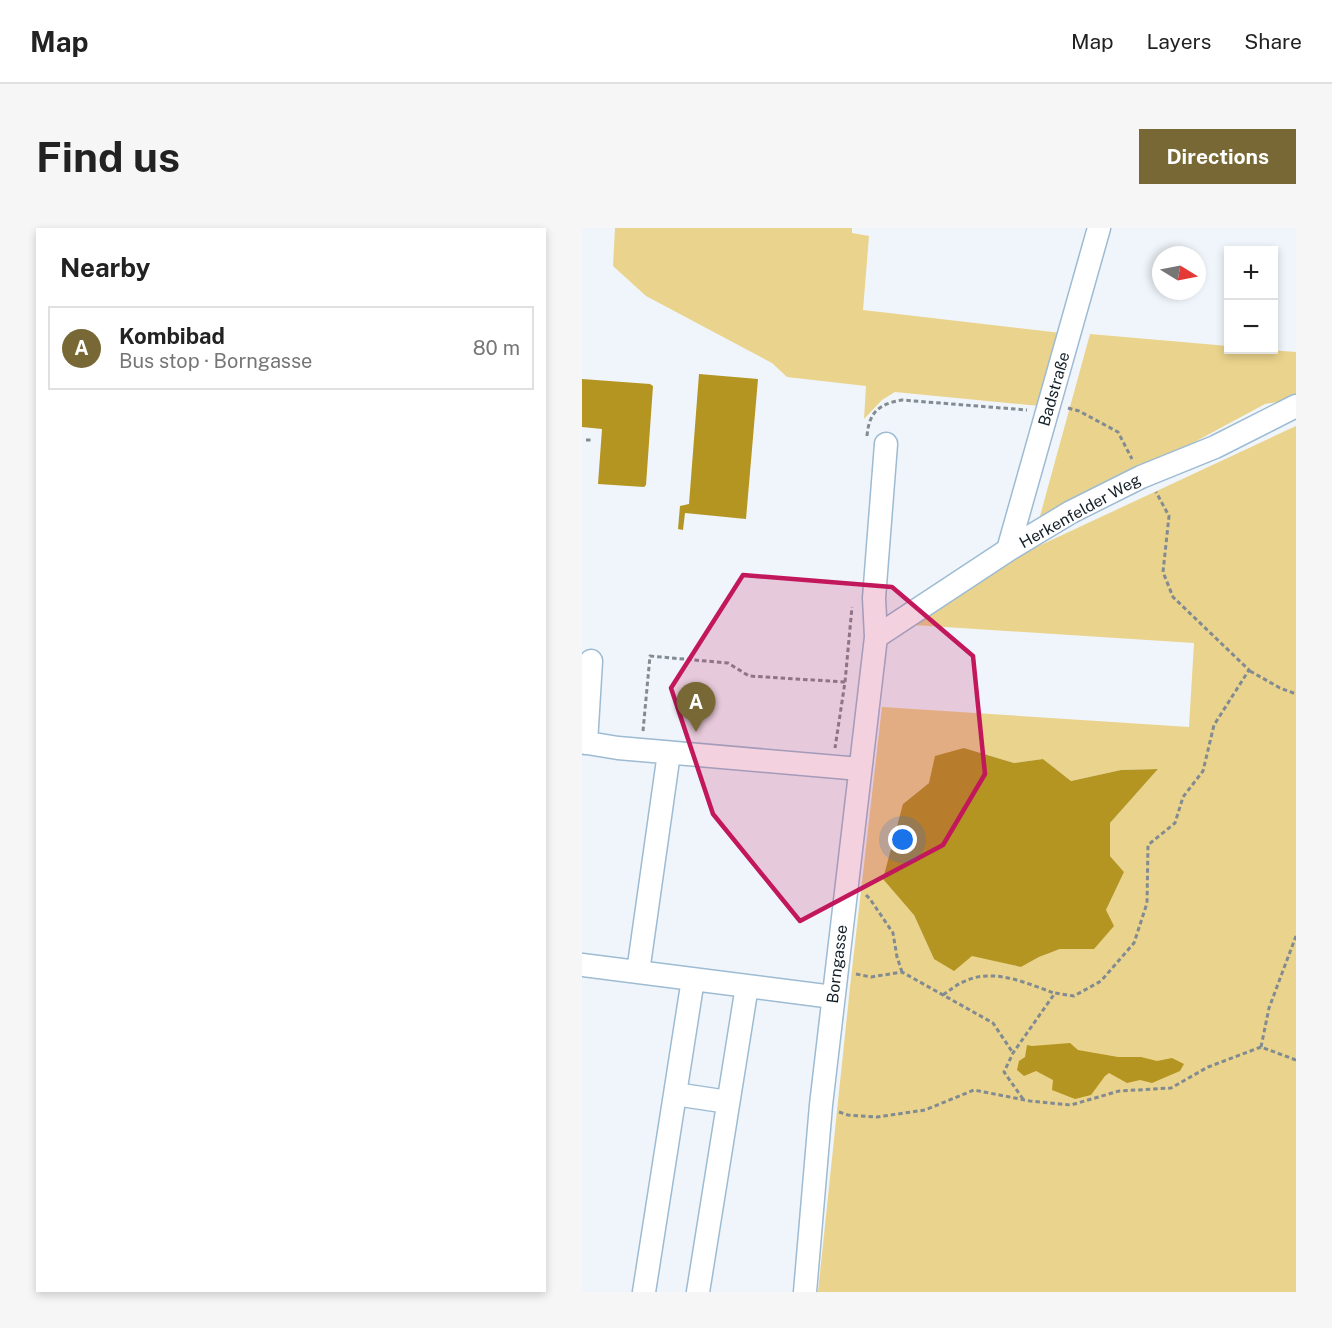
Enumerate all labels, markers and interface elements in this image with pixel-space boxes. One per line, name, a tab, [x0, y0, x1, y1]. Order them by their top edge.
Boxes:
text: Map	[30, 25, 89, 58]
text: Map	[1071, 29, 1114, 54]
text: Layers	[1147, 29, 1211, 54]
text: Share	[1244, 29, 1302, 54]
button: Directions	[1139, 129, 1296, 184]
text: Find us	[36, 132, 180, 181]
north arrow	[1152, 246, 1206, 300]
map controls	[1224, 246, 1278, 354]
button: +	[1224, 246, 1278, 300]
text: Nearby	[60, 252, 150, 283]
button: −	[1224, 300, 1278, 354]
text: Kombibad	[119, 323, 225, 349]
text: A	[74, 336, 89, 360]
text: 80 m	[473, 336, 520, 360]
text: Bus stop · Borngasse	[119, 349, 312, 373]
street label: Badstraße	[1034, 350, 1074, 428]
street label: Herkenfelder Weg	[1016, 470, 1144, 552]
pin: A	[676, 682, 716, 732]
your location	[888, 825, 917, 854]
street label: Borngasse	[823, 924, 851, 1004]

